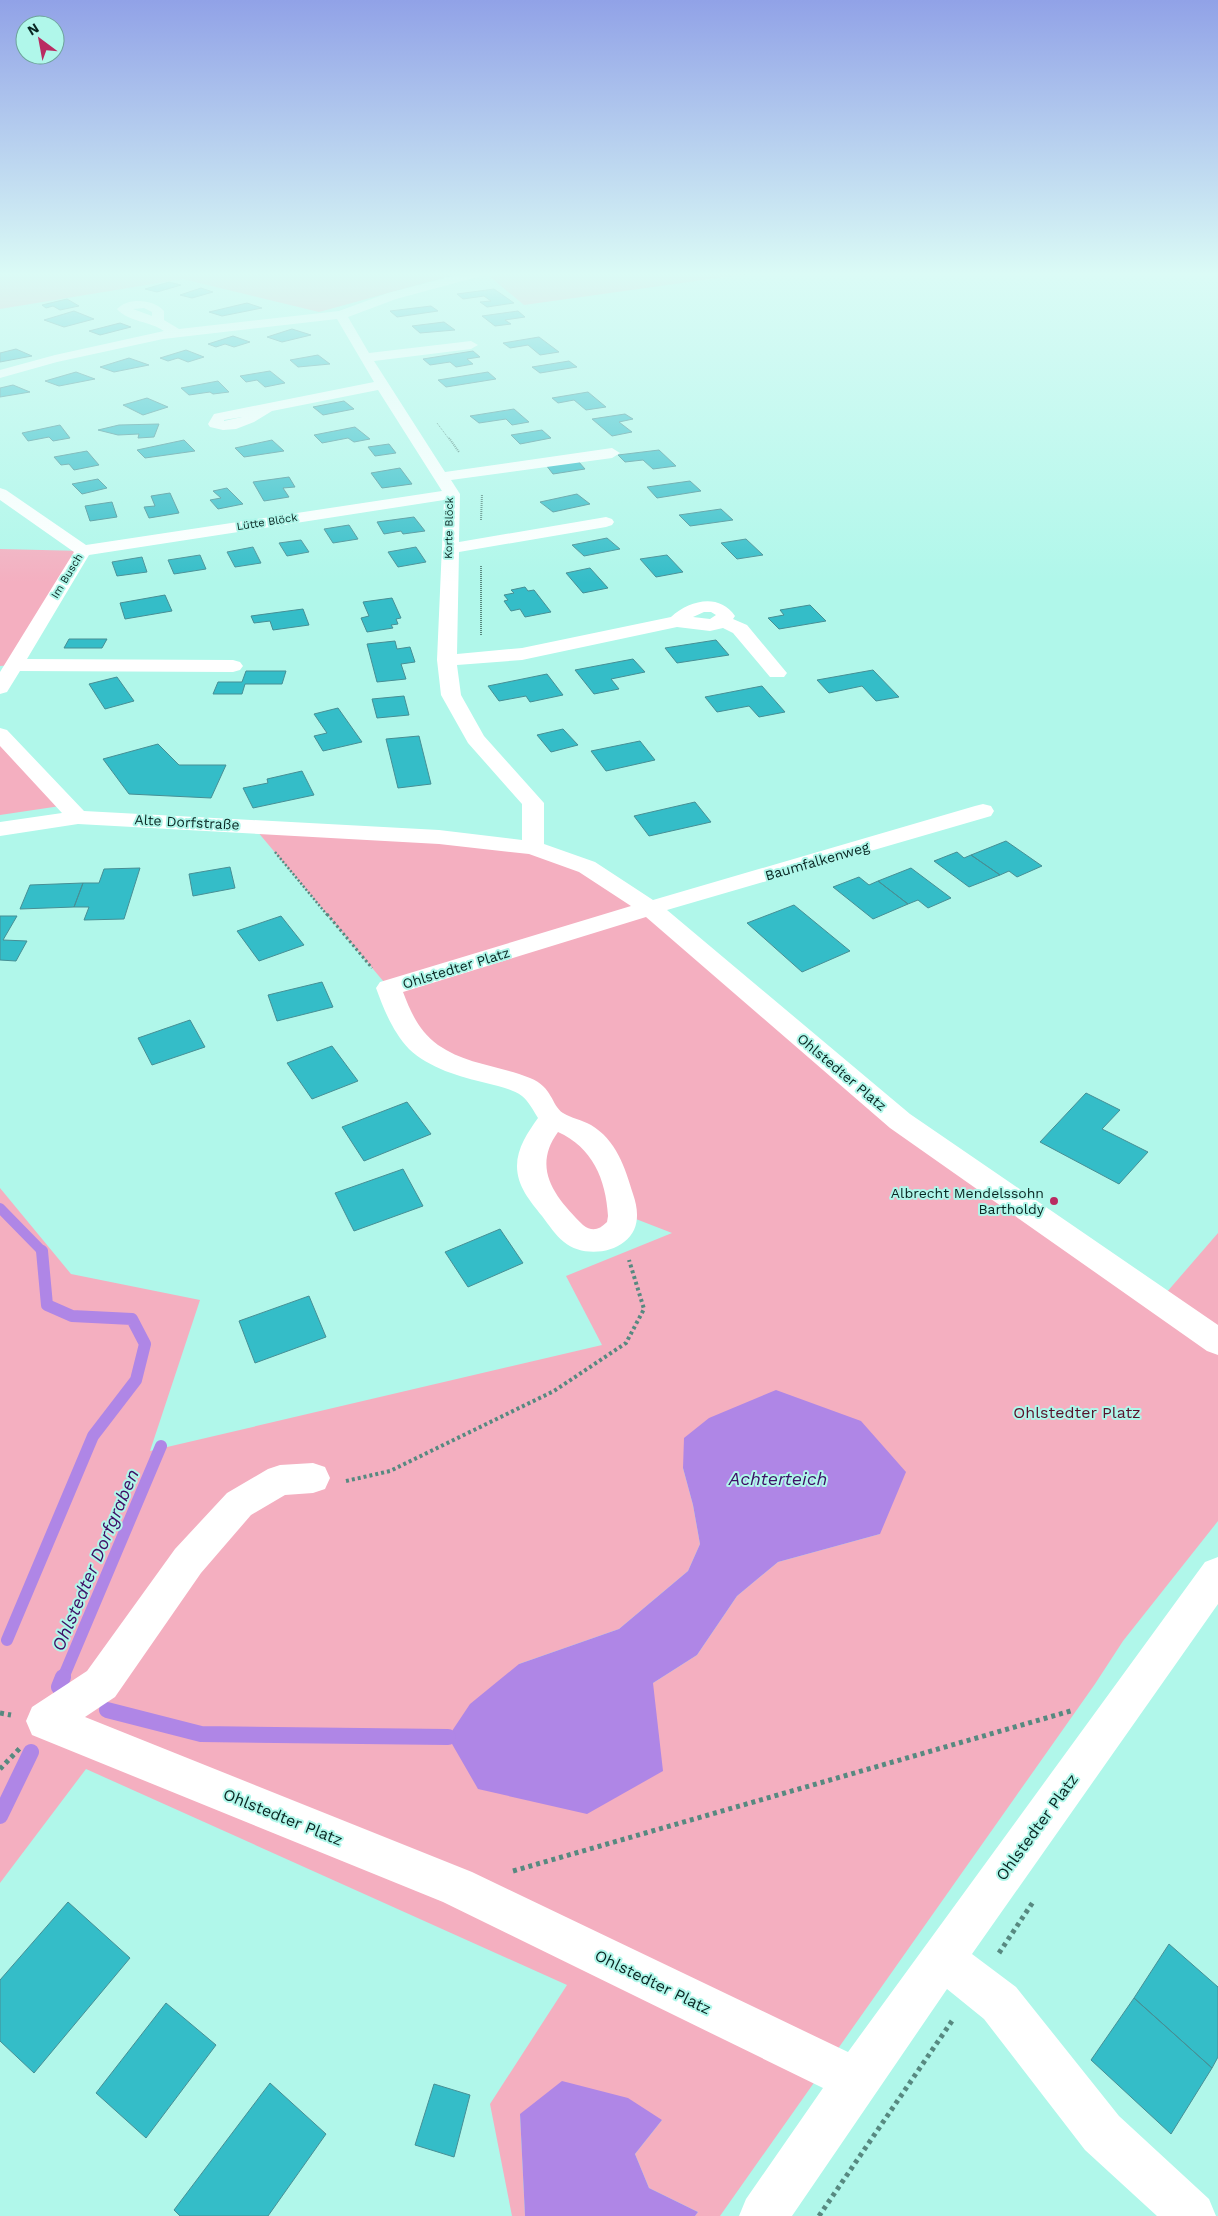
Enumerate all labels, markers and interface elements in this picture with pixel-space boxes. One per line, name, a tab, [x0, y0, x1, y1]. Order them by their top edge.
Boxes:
north arrow	[15, 15, 65, 65]
text: N	[24, 19, 42, 39]
street label: Korte Blöck	[442, 497, 456, 559]
street label: Lütte Blöck	[236, 511, 298, 533]
street label: Im Busch	[49, 551, 85, 601]
street label: Alte Dorfstraße	[134, 811, 240, 833]
street label: Baumfalkenweg	[763, 838, 871, 884]
street label: Ohlstedter Platz	[400, 944, 512, 992]
street label: Ohlstedter Platz	[794, 1030, 890, 1114]
place label: Albrecht Mendelssohn Bartholdy	[891, 1185, 1045, 1217]
marker: Albrecht Mendelssohn Bartholdy	[1048, 1195, 1060, 1207]
park label: Ohlstedter Platz	[1013, 1403, 1141, 1422]
water label: Ohlstedter Dorfgraben	[47, 1466, 143, 1654]
water label: Achterteich	[728, 1468, 827, 1489]
street label: Ohlstedter Platz	[992, 1770, 1082, 1884]
street label: Ohlstedter Platz	[220, 1784, 346, 1850]
street label: Ohlstedter Platz	[592, 1946, 714, 2018]

